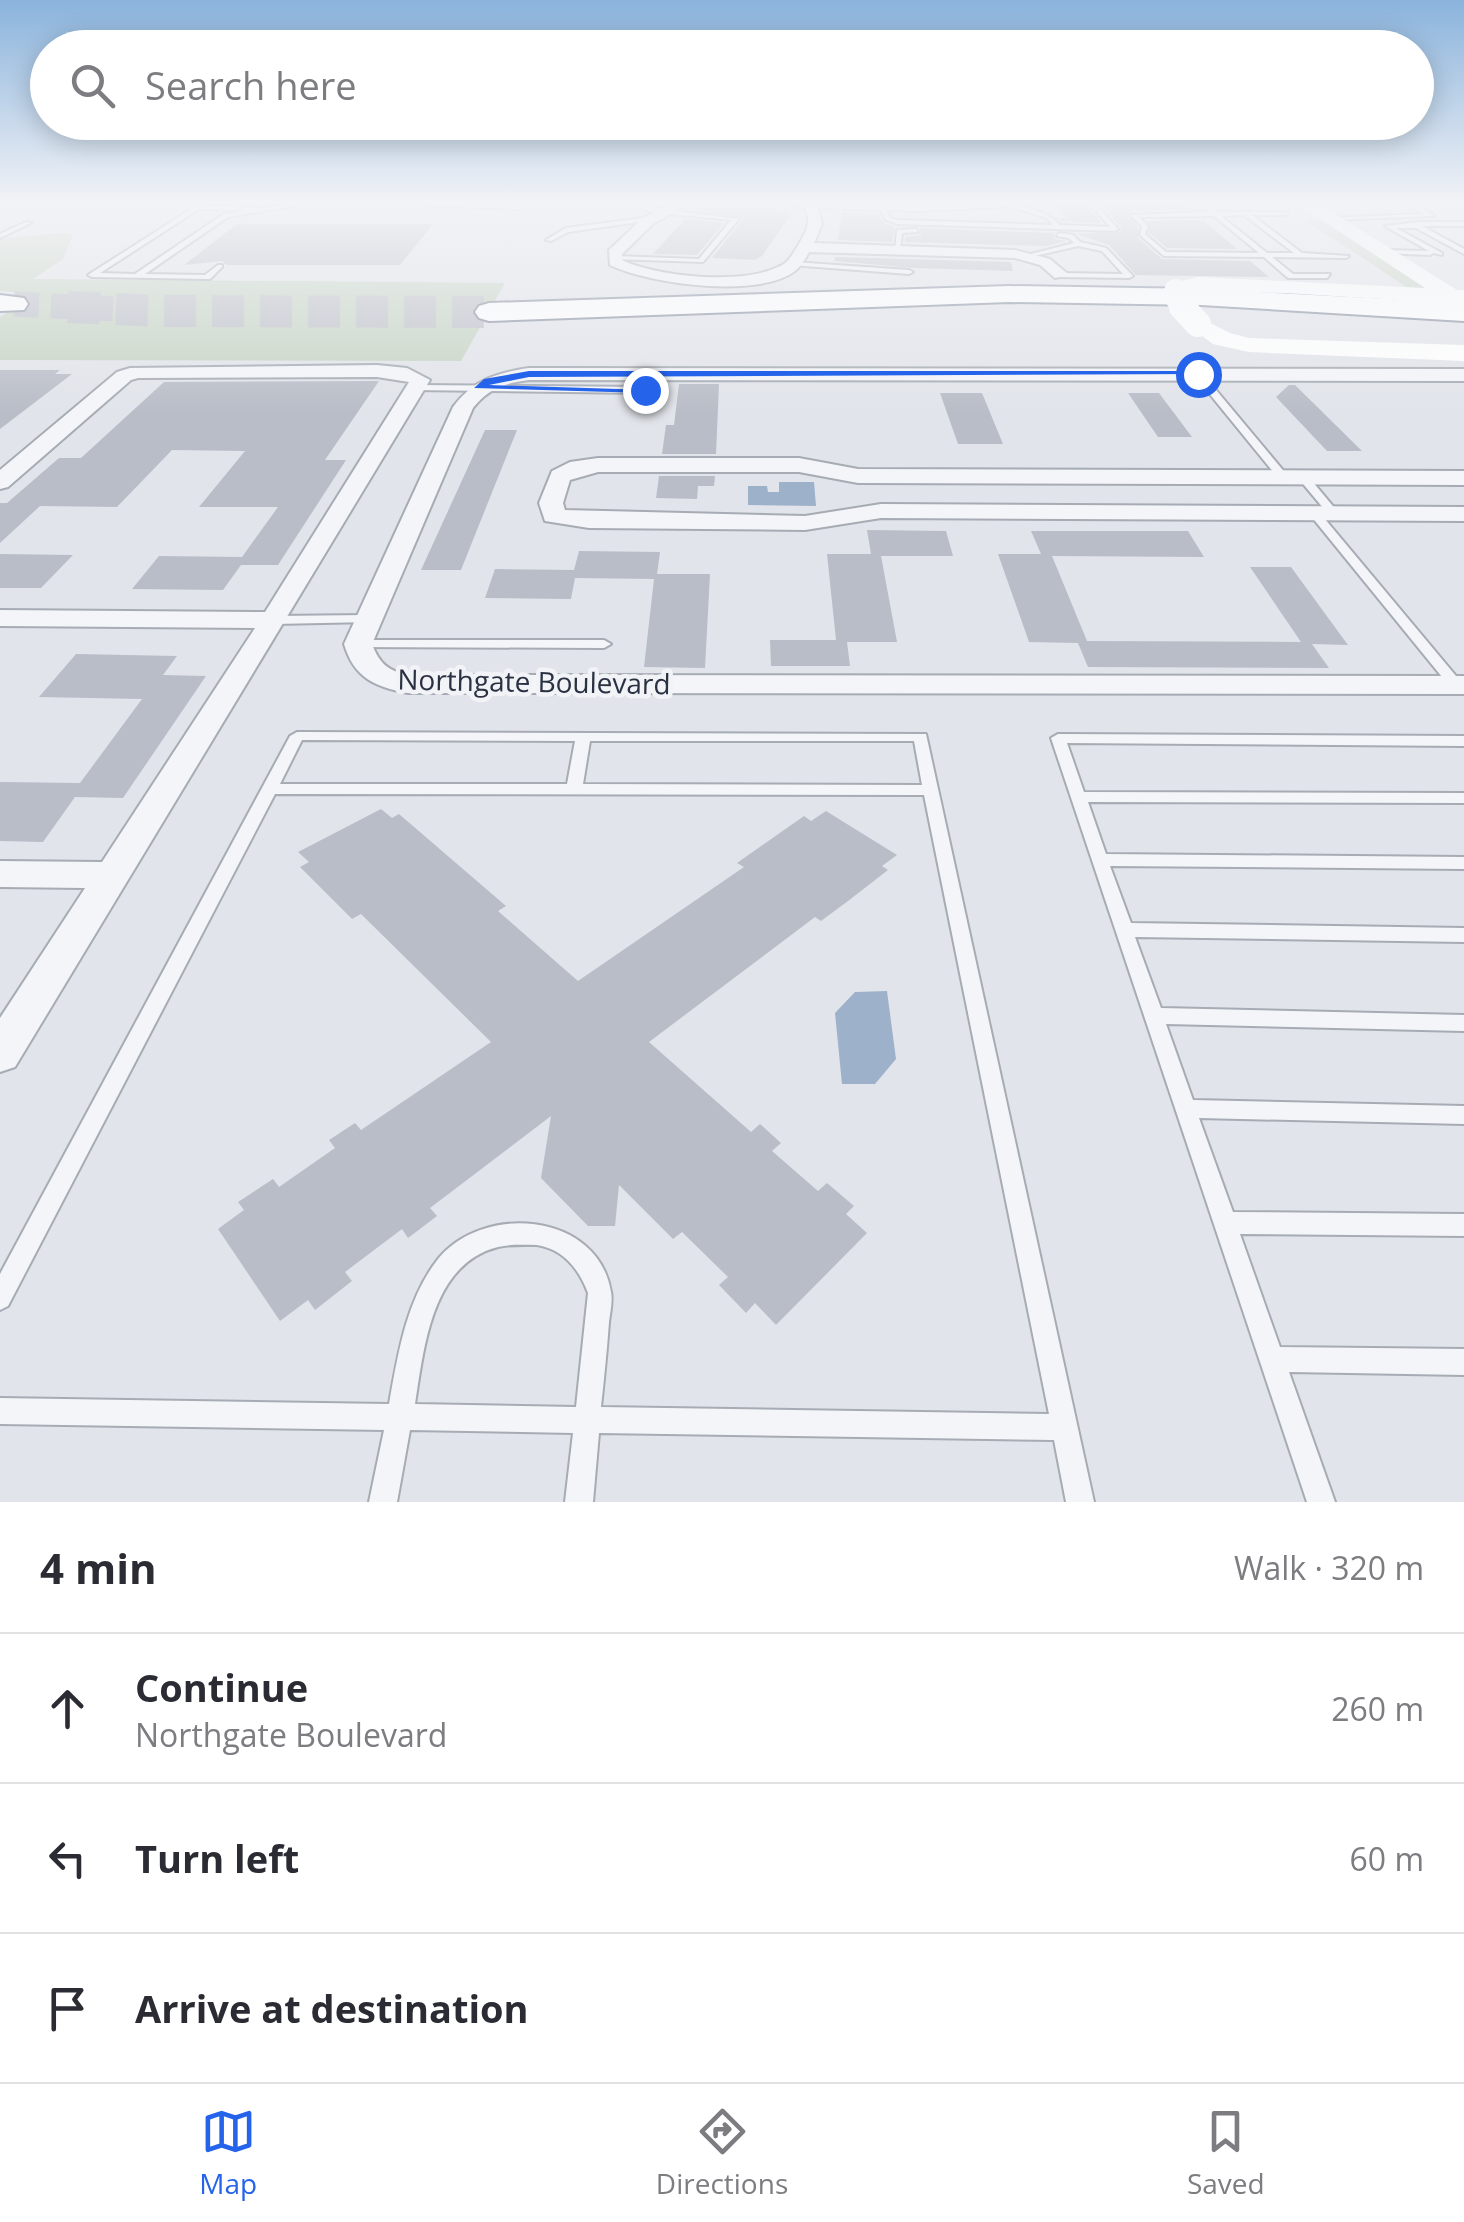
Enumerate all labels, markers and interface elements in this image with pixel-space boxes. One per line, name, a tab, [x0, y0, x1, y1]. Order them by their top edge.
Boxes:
search box	[30, 30, 1434, 140]
icon: search	[65, 58, 120, 113]
text: Search here	[145, 59, 357, 111]
route start	[1176, 352, 1222, 398]
route end	[623, 368, 669, 414]
street label: Northgate Boulevard	[397, 660, 671, 702]
text: 4 min	[40, 1539, 157, 1596]
text: Walk · 320 m	[1234, 1546, 1424, 1589]
text: Continue	[135, 1661, 308, 1713]
icon: ahead	[40, 1681, 95, 1736]
text: 260 m	[1331, 1687, 1424, 1730]
text: Northgate Boulevard	[135, 1713, 447, 1756]
icon: left	[40, 1831, 95, 1886]
text: Turn left	[135, 1832, 299, 1884]
text: 60 m	[1349, 1837, 1424, 1880]
icon: arrive	[40, 1981, 95, 2036]
text: Arrive at destination	[135, 1982, 529, 2034]
tab: Map	[199, 2104, 257, 2202]
tab: Directions	[656, 2104, 788, 2202]
tab: Saved	[1187, 2104, 1265, 2202]

